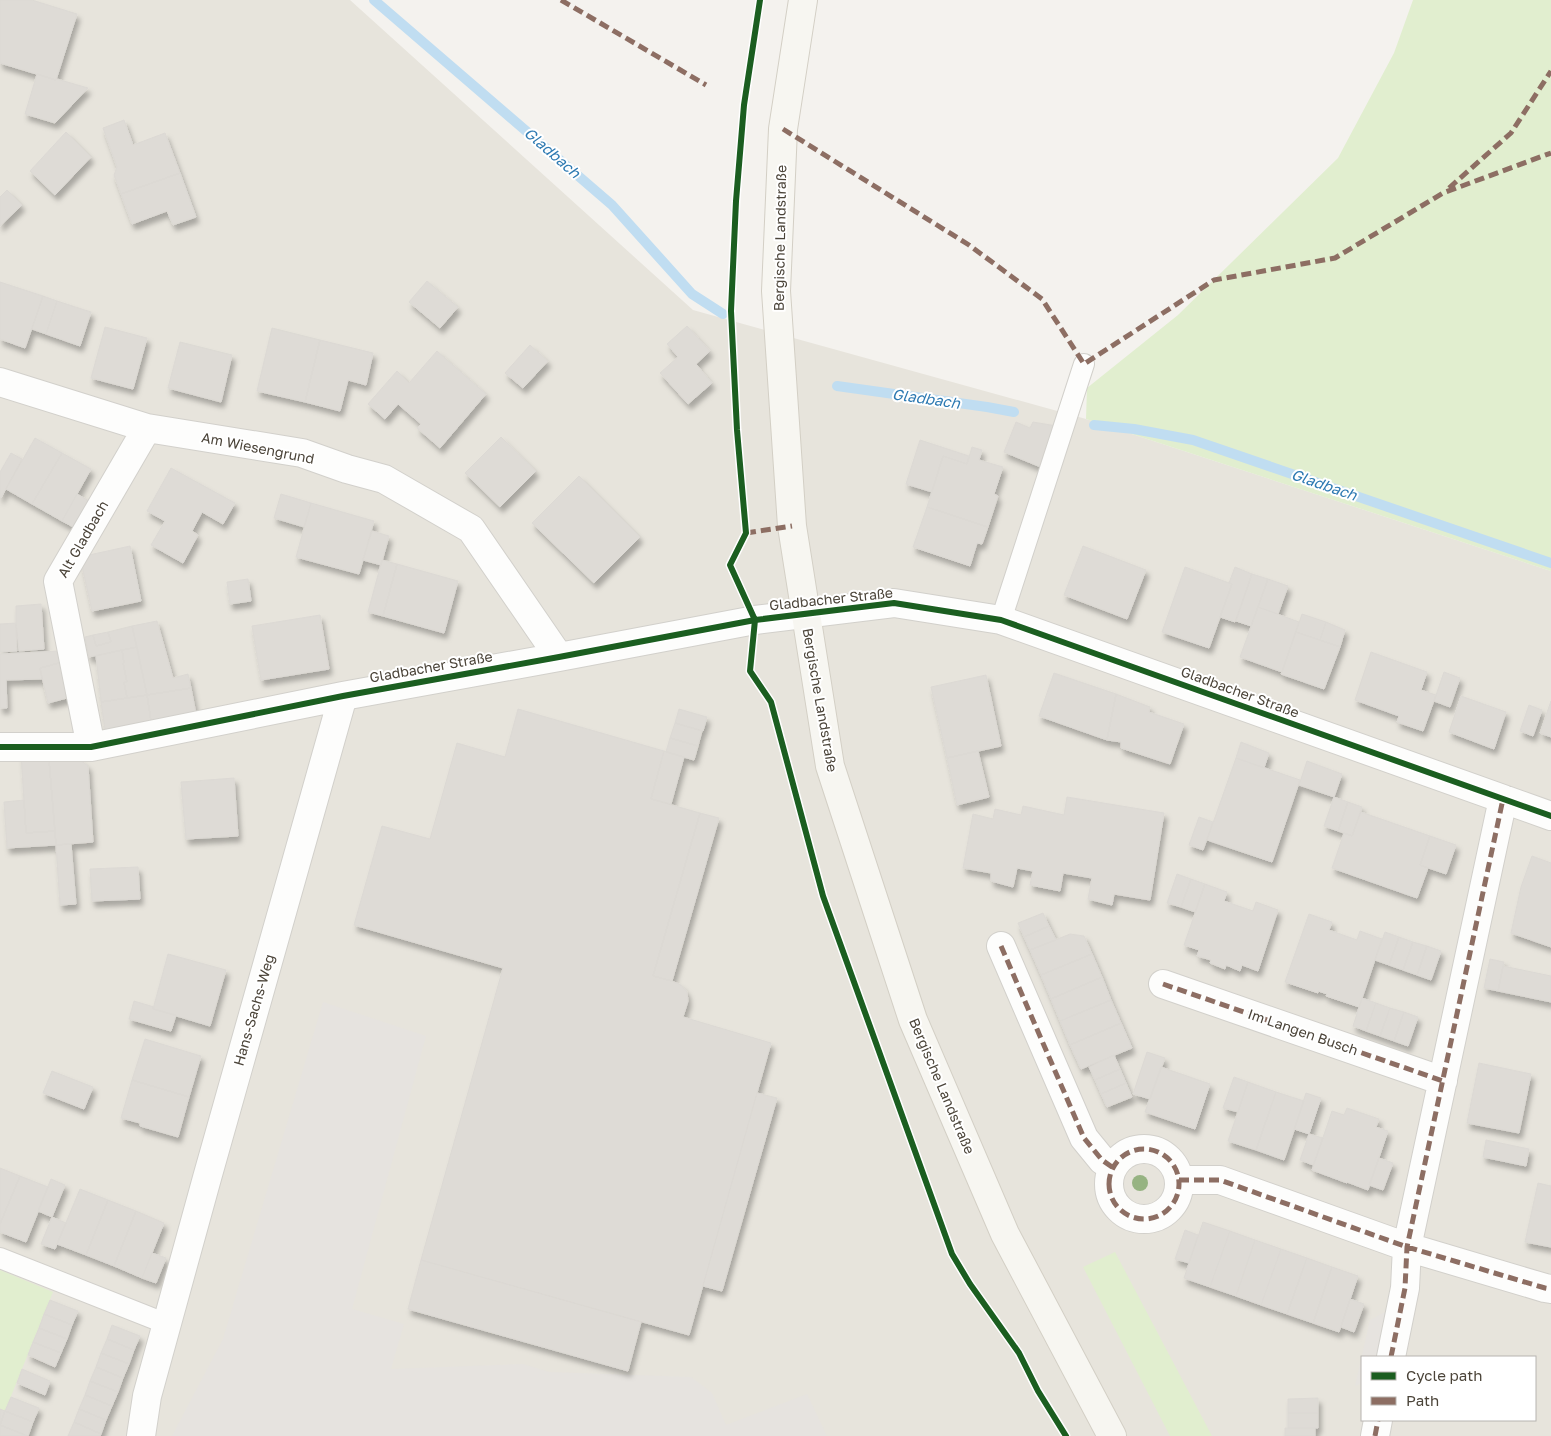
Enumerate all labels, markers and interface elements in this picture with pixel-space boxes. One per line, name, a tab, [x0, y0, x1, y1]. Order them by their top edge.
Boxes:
water label: Gladbach	[521, 123, 585, 182]
street label: Bergische Landstraße	[770, 165, 789, 311]
water label: Gladbach	[891, 384, 962, 412]
street label: Am Wiesengrund	[200, 428, 316, 467]
water label: Gladbach	[1289, 464, 1360, 504]
street label: Alt Gladbach	[54, 497, 111, 580]
street label: Gladbacher Straße	[768, 584, 894, 613]
street label: Bergische Landstraße	[799, 626, 842, 773]
street label: Gladbacher Straße	[368, 647, 494, 686]
street label: Gladbacher Straße	[1179, 662, 1302, 721]
street label: Hans-Sachs-Weg	[229, 952, 278, 1068]
street label: Im Langen Busch	[1246, 1005, 1360, 1058]
street label: Bergische Landstraße	[906, 1015, 979, 1156]
legend	[1361, 1356, 1536, 1421]
text: Cycle path	[1406, 1366, 1482, 1384]
text: Path	[1406, 1391, 1439, 1409]

